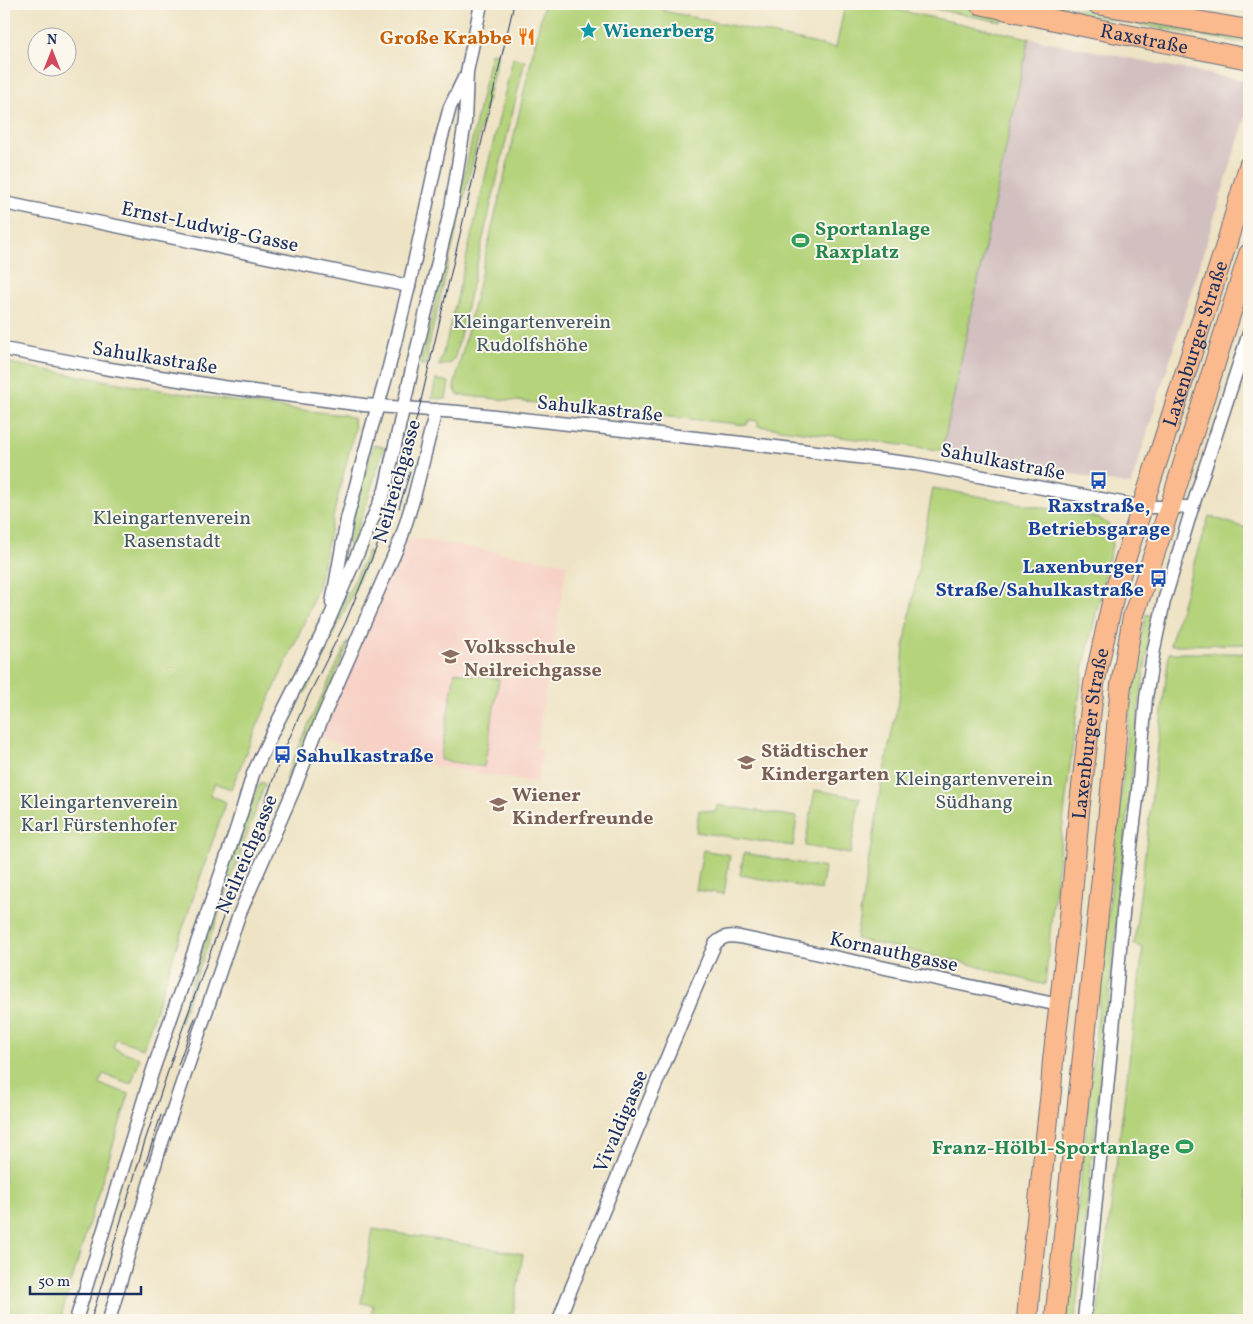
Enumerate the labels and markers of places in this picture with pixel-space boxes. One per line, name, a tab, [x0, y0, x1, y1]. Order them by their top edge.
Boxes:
place label: Wienerberg	[603, 18, 715, 46]
place icon: Wienerberg	[579, 20, 599, 40]
place label: Große Krabbe	[380, 25, 512, 53]
restaurant icon: Große Krabbe	[516, 27, 536, 47]
place label: Sportanlage Raxplatz	[815, 216, 930, 267]
sports icon: Sportanlage Raxplatz	[791, 230, 811, 250]
bus stop icon: Raxstraße, Betriebsgarage	[1089, 471, 1109, 491]
place label: Raxstraße, Betriebsgarage	[1028, 493, 1170, 544]
place label: Laxenburger Straße/Sahulkastraße	[936, 554, 1144, 605]
bus stop icon: Laxenburger Straße/Sahulkastraße	[1148, 568, 1168, 588]
place label: Volksschule Neilreichgasse	[464, 634, 602, 685]
school or university icon: Volksschule Neilreichgasse	[440, 647, 460, 667]
place label: Städtischer Kindergarten	[761, 738, 890, 789]
place label: Sahulkastraße	[296, 743, 434, 771]
bus stop icon: Sahulkastraße	[272, 745, 292, 765]
school or university icon: Städtischer Kindergarten	[737, 752, 757, 772]
place label: Wiener Kinderfreunde	[512, 782, 653, 833]
school or university icon: Wiener Kinderfreunde	[488, 795, 508, 815]
place label: Franz-Hölbl-Sportanlage	[932, 1135, 1170, 1163]
sports icon: Franz-Hölbl-Sportanlage	[1174, 1137, 1194, 1157]

